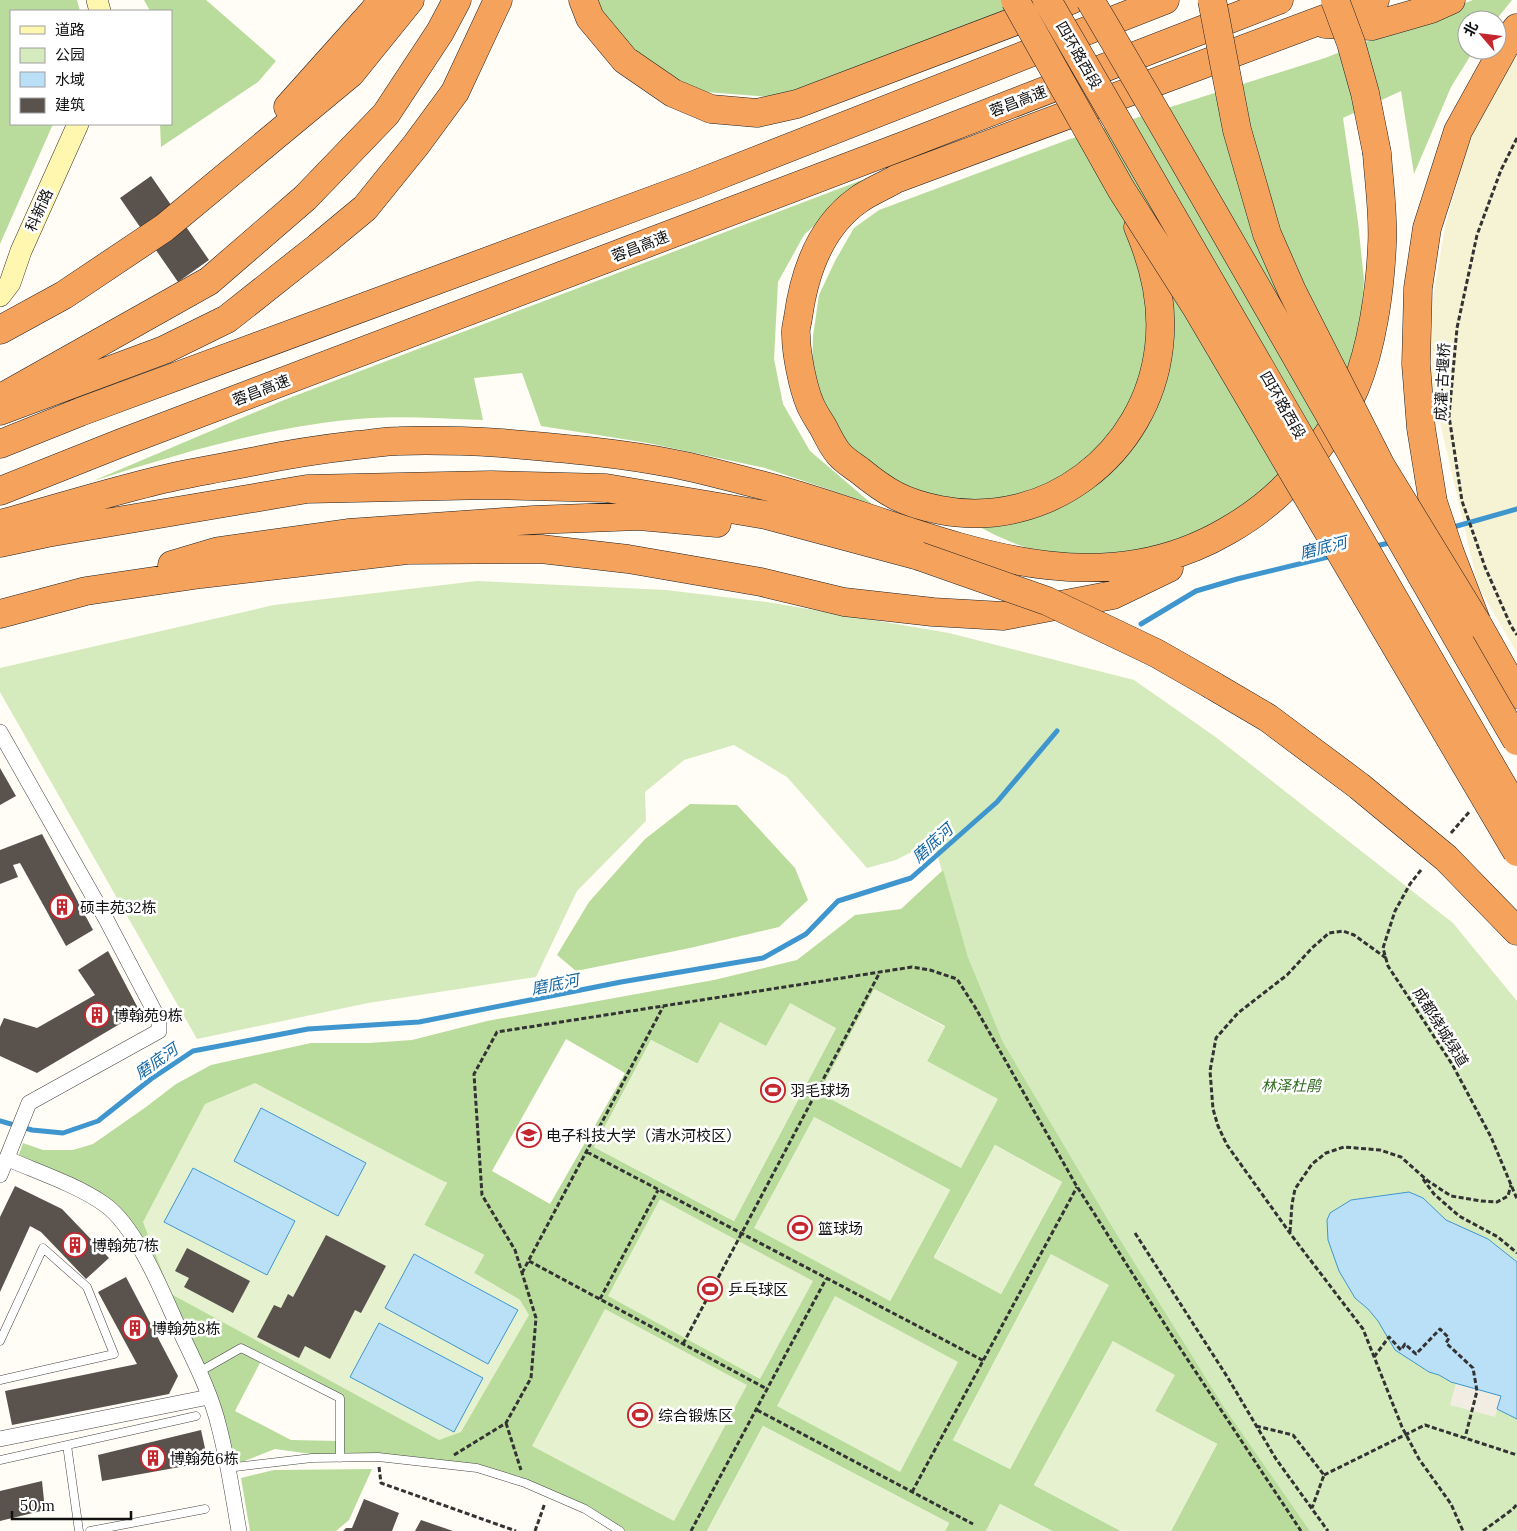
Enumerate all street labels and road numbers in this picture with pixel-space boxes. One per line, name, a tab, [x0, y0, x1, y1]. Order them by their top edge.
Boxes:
street label: 四环路西段	[1052, 18, 1106, 92]
street label: 蓉昌高速	[987, 81, 1049, 121]
street label: 科新路	[21, 186, 57, 234]
street label: 蓉昌高速	[609, 226, 671, 266]
street label: 成灌·古堰桥	[1430, 342, 1454, 422]
street label: 四环路西段	[1256, 368, 1310, 442]
street label: 蓉昌高速	[230, 370, 292, 410]
street label: 成都绕城绿道	[1409, 984, 1473, 1070]

